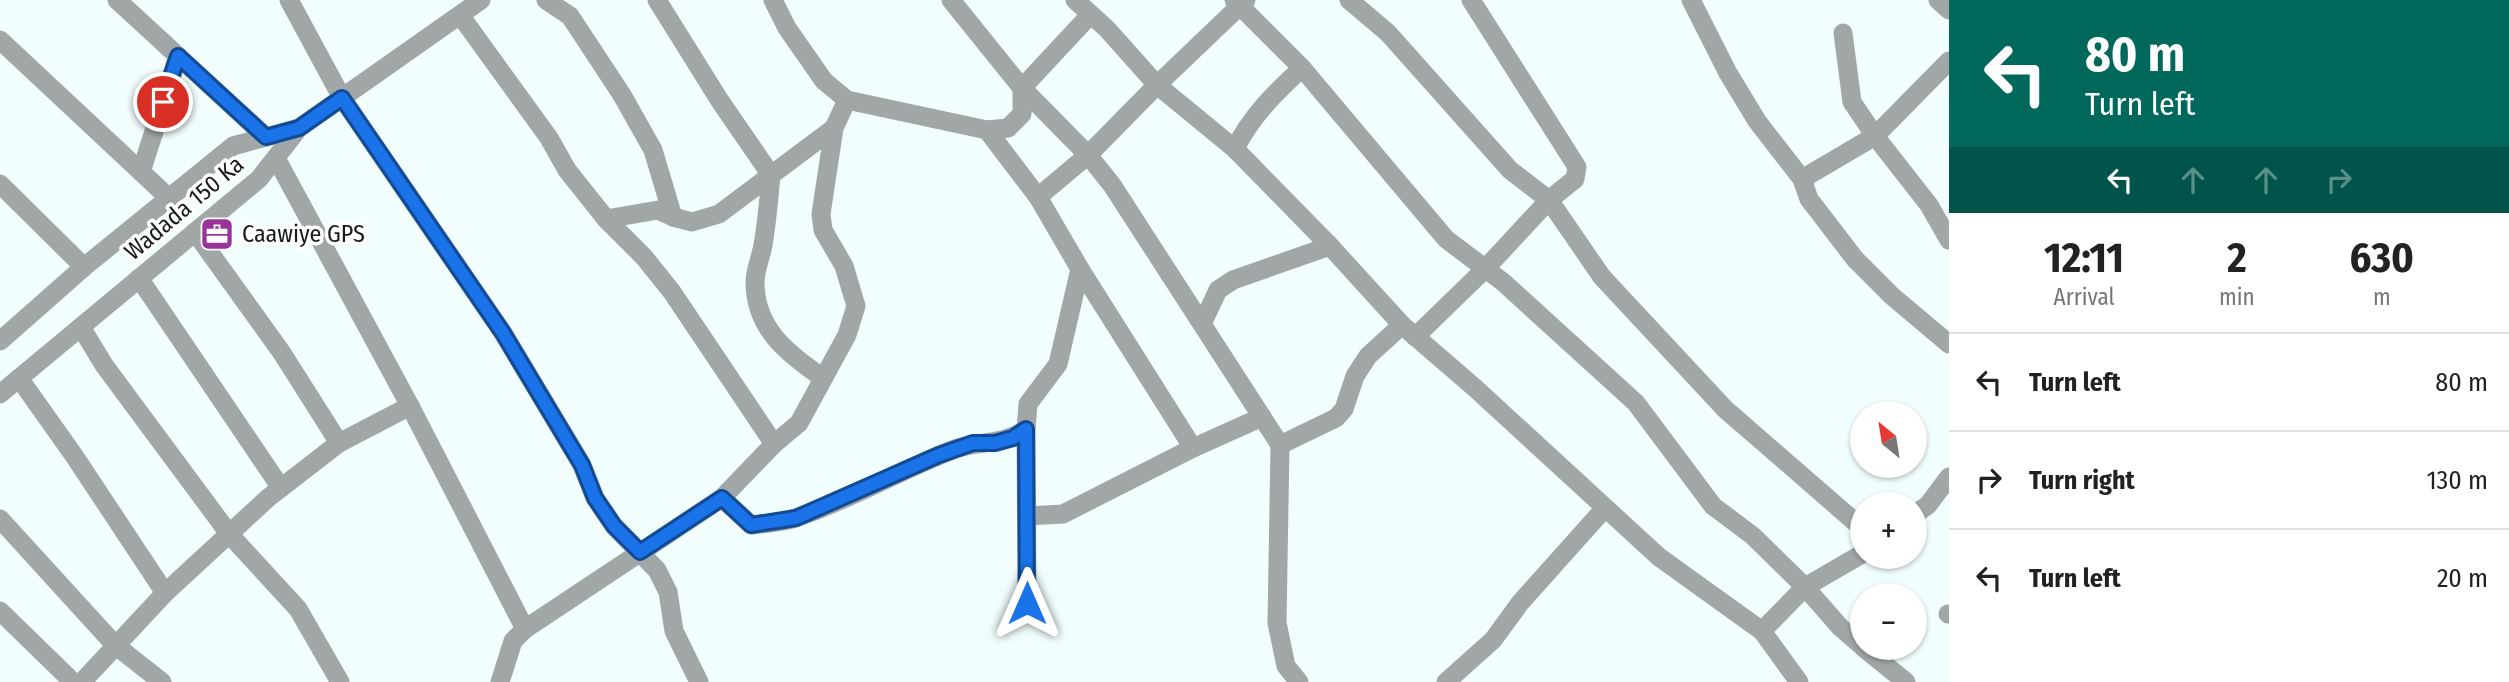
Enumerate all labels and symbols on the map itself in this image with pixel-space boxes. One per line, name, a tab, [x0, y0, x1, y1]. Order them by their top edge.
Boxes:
pin	[133, 72, 193, 132]
street label: Wadada 150 Ka	[119, 150, 249, 266]
office icon: Caawiye GPS	[198, 215, 236, 253]
place label: Caawiye GPS	[242, 220, 365, 248]
north arrow	[1850, 401, 1927, 478]
position arrow	[990, 566, 1064, 640]

